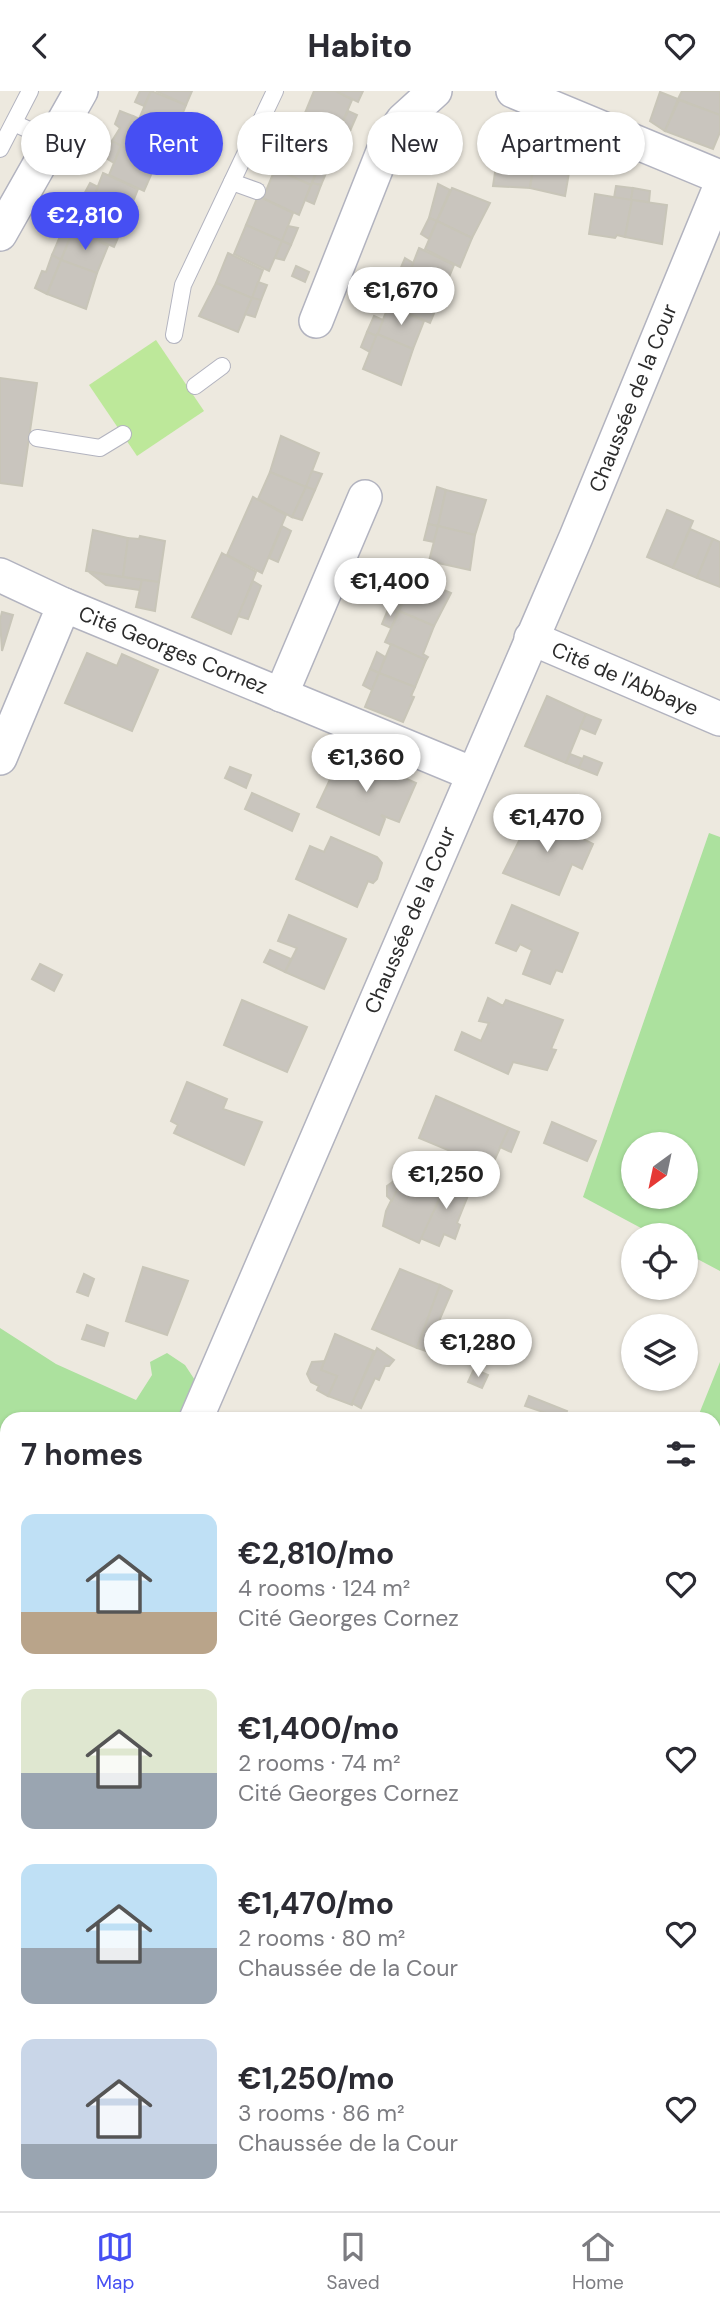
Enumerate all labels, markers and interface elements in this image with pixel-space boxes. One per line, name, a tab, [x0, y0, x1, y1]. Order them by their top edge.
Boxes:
text: Habito	[308, 25, 412, 67]
icon: back	[21, 27, 59, 65]
icon: heart	[661, 27, 699, 65]
chip: Buy	[21, 112, 111, 175]
chip: Rent	[125, 112, 223, 175]
chip: Filters	[237, 112, 353, 175]
chip: New	[367, 112, 463, 175]
chip: Apartment	[477, 112, 645, 175]
pin: €2,810	[28, 193, 142, 252]
text: €2,810	[47, 200, 123, 230]
pin: €1,670	[344, 267, 458, 327]
text: €1,670	[364, 275, 438, 305]
street label: Chaussée de la Cour	[582, 299, 684, 496]
pin: €1,400	[333, 559, 447, 618]
text: €1,400	[350, 566, 430, 596]
street label: Cité Georges Cornez	[74, 599, 272, 701]
street label: Cité de l'Abbaye	[547, 635, 703, 723]
pin: €1,360	[309, 735, 423, 794]
text: €1,360	[328, 742, 404, 772]
pin: €1,470	[490, 795, 604, 854]
text: €1,470	[509, 802, 585, 832]
street label: Chaussée de la Cour	[358, 822, 462, 1018]
north arrow	[621, 1132, 698, 1209]
map controls	[621, 1132, 698, 1391]
pin: €1,250	[389, 1151, 503, 1211]
text: €1,250	[408, 1159, 484, 1189]
button: locate	[621, 1223, 698, 1300]
button: layers	[621, 1314, 698, 1391]
pin: €1,280	[421, 1319, 535, 1379]
text: €1,280	[440, 1327, 516, 1357]
text: 7 homes	[21, 1435, 143, 1474]
icon: filters	[662, 1435, 700, 1473]
text: €2,810/mo	[238, 1534, 394, 1573]
icon: home	[77, 1542, 161, 1626]
icon: heart	[662, 1565, 700, 1603]
text: 4 rooms · 124 m²	[238, 1573, 410, 1603]
text: Cité Georges Cornez	[238, 1603, 459, 1633]
text: €1,400/mo	[238, 1709, 399, 1748]
icon: home	[77, 1717, 161, 1801]
icon: heart	[662, 1740, 700, 1778]
text: 2 rooms · 74 m²	[238, 1748, 401, 1778]
text: Cité Georges Cornez	[238, 1778, 459, 1808]
text: €1,470/mo	[238, 1884, 394, 1923]
icon: home	[77, 1892, 161, 1976]
icon: heart	[662, 1915, 700, 1953]
text: 2 rooms · 80 m²	[238, 1923, 405, 1953]
text: Chaussée de la Cour	[238, 1953, 458, 1983]
text: €1,250/mo	[238, 2059, 395, 2098]
icon: home	[77, 2067, 161, 2151]
icon: heart	[662, 2090, 700, 2128]
text: 3 rooms · 86 m²	[238, 2098, 405, 2128]
text: Chaussée de la Cour	[238, 2128, 458, 2158]
tab: Map	[96, 2228, 134, 2295]
tab: Saved	[327, 2228, 380, 2295]
tab: Home	[572, 2228, 624, 2295]

